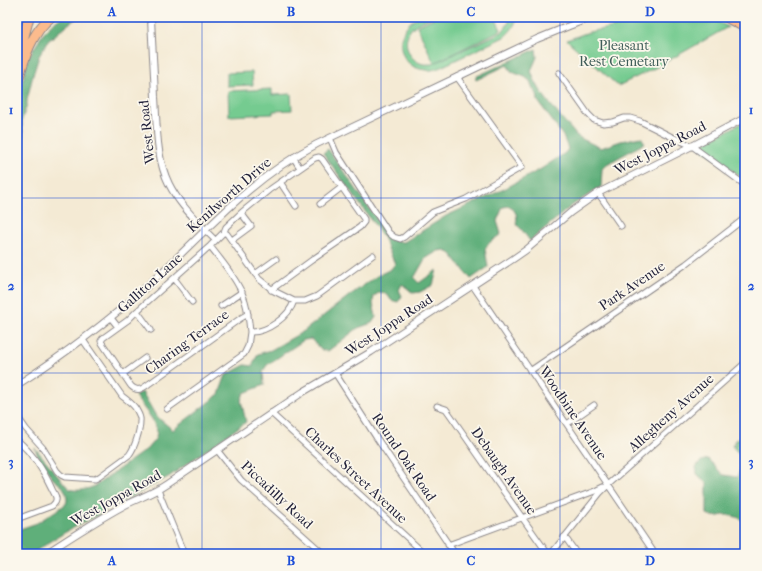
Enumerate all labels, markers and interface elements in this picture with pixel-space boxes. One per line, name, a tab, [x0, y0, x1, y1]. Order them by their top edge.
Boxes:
text: A	[107, 4, 117, 19]
text: B	[287, 4, 296, 19]
text: C	[467, 4, 476, 19]
text: D	[645, 4, 655, 19]
park label: Pleasant Rest Cemetary	[579, 37, 669, 70]
street label: West Road	[135, 99, 159, 166]
text: 1	[9, 102, 14, 117]
text: 1	[749, 102, 754, 117]
street label: West Joppa Road	[610, 117, 709, 179]
street label: Kenilworth Drive	[183, 154, 275, 236]
street label: Galliton Lane	[114, 249, 186, 317]
street label: Park Avenue	[596, 258, 668, 314]
text: 2	[8, 278, 15, 293]
text: 2	[748, 278, 755, 293]
street label: West Joppa Road	[341, 290, 436, 360]
street label: Charing Terrace	[142, 306, 232, 378]
street label: Woodbine Avenue	[535, 362, 611, 463]
street label: Allegheny Avenue	[624, 370, 717, 457]
street label: Round Oak Road	[368, 410, 440, 505]
street label: Charles Street Avenue	[301, 423, 411, 527]
street label: Debaugh Avenue	[468, 424, 540, 518]
text: 3	[8, 454, 14, 470]
text: 3	[748, 454, 754, 470]
street label: Piccadilly Road	[238, 457, 317, 533]
street label: West Joppa Road	[67, 466, 165, 530]
text: A	[107, 553, 117, 568]
text: B	[287, 553, 296, 568]
text: C	[467, 553, 476, 568]
text: D	[645, 553, 655, 568]

